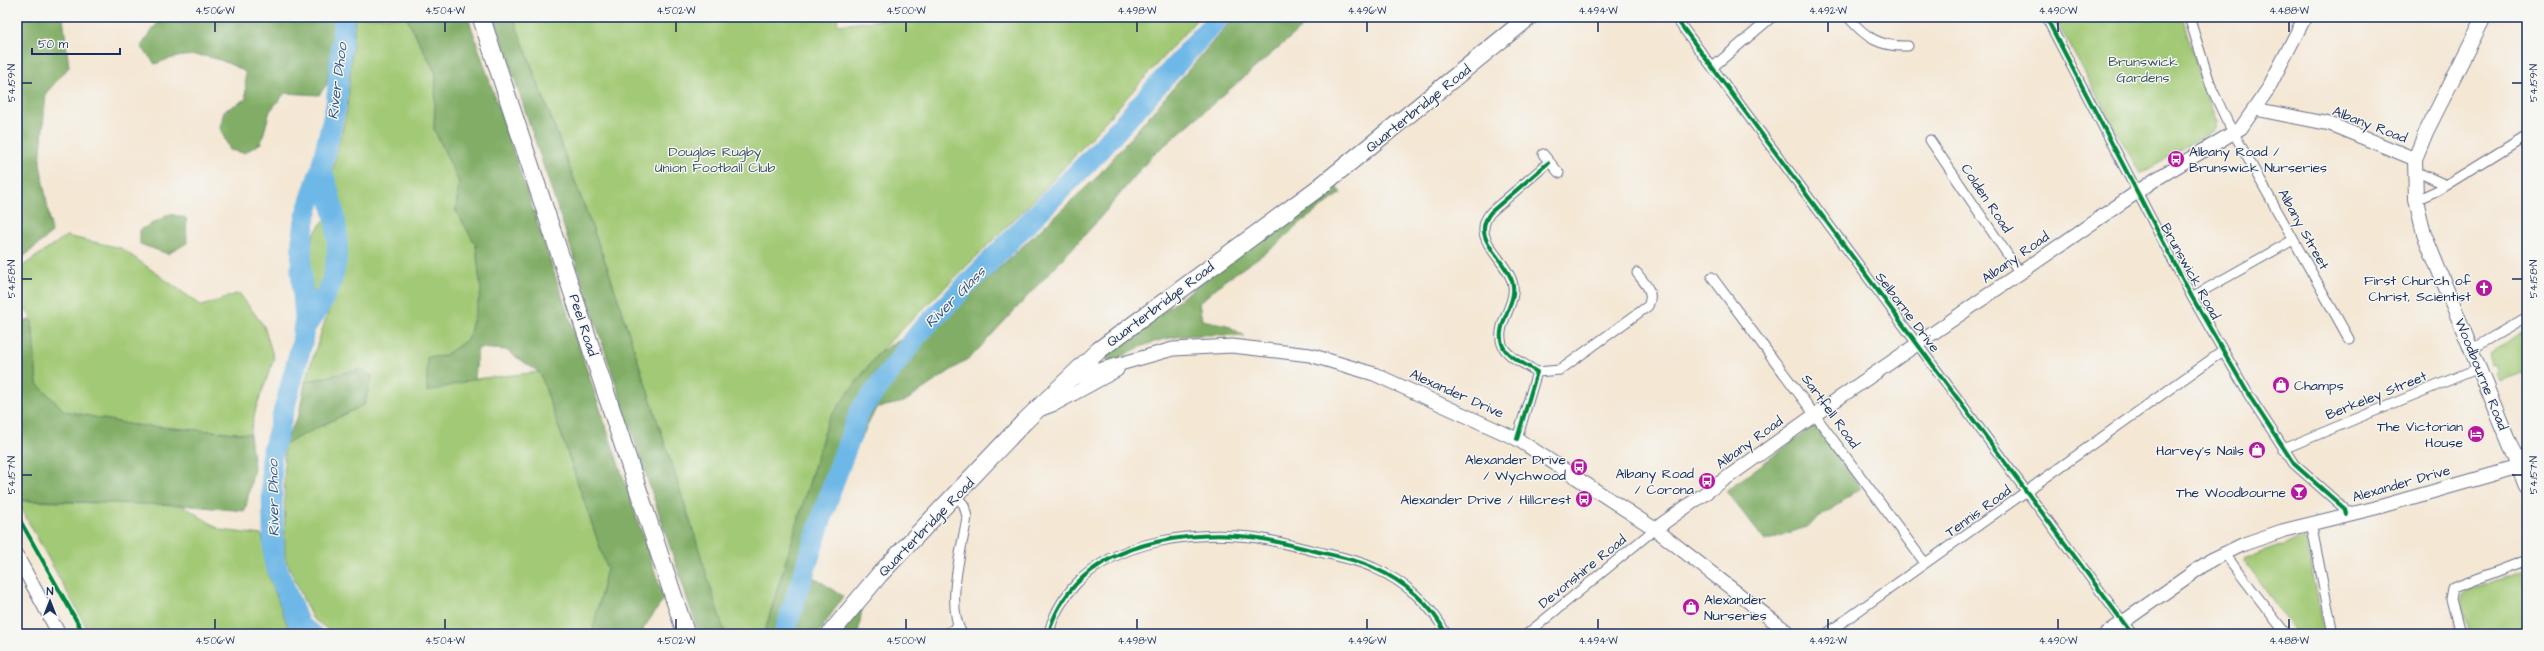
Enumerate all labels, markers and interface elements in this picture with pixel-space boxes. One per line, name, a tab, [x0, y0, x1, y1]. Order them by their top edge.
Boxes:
text: 4.506°W	[195, 4, 235, 18]
text: 4.504°W	[425, 4, 466, 18]
text: 4.502°W	[657, 4, 696, 18]
text: 4.500°W	[886, 4, 926, 18]
text: 4.498°W	[1118, 4, 1157, 18]
text: 4.496°W	[1348, 4, 1387, 18]
text: 4.494°W	[1578, 4, 1618, 18]
text: 4.492°W	[1809, 4, 1848, 18]
text: 4.490°W	[2039, 4, 2078, 18]
text: 4.488°W	[2269, 4, 2309, 18]
scale bar	[32, 30, 120, 56]
text: 50 m	[38, 36, 69, 53]
water label: River Dhoo	[322, 40, 353, 121]
park label: Brunswick Gardens	[2108, 52, 2178, 88]
street label: Quarterbridge Road	[1362, 60, 1476, 158]
text: 54.159°N	[5, 64, 19, 102]
text: 54.159°N	[2527, 64, 2541, 102]
street label: Albany Road	[2329, 102, 2410, 148]
park label: Douglas Rugby Union Football Club	[655, 142, 775, 178]
place label: Albany Road / Brunswick Nurseries	[2189, 142, 2327, 178]
bus stop icon: Albany Road / Brunswick Nurseries	[2166, 149, 2186, 169]
street label: Colden Road	[1956, 160, 2017, 237]
street label: Albany Street	[2273, 185, 2334, 274]
street label: Brunswick Road	[2155, 220, 2225, 323]
street label: Albany Road	[1978, 227, 2054, 289]
street label: Quarterbridge Road	[1103, 258, 1219, 352]
text: 54.158°N	[5, 260, 19, 298]
text: 54.158°N	[2527, 260, 2541, 298]
water label: River Glass	[920, 261, 992, 333]
street label: Selborne Drive	[1870, 268, 1944, 357]
place label: First Church of Christ, Scientist	[2364, 271, 2472, 307]
church icon: First Church of Christ, Scientist	[2474, 278, 2494, 298]
street label: Peel Road	[564, 292, 602, 359]
street label: Woodbourne Road	[2450, 315, 2513, 433]
street label: Alexander Drive	[1406, 364, 1507, 424]
street label: Berkeley Street	[2323, 366, 2430, 425]
street label: Sartfell Road	[1796, 370, 1864, 453]
shop icon: Champs	[2271, 375, 2291, 395]
place label: Champs	[2294, 376, 2344, 396]
street label: Albany Road	[1712, 412, 1787, 474]
place label: The Victorian House	[2377, 417, 2463, 453]
hotel icon: The Victorian House	[2466, 424, 2486, 444]
shop icon: Harvey's Nails	[2247, 440, 2267, 460]
place label: Harvey's Nails	[2156, 441, 2244, 461]
place label: Alexander Drive / Wychwood	[1465, 450, 1566, 486]
text: 54.157°N	[5, 456, 19, 494]
text: 54.157°N	[2527, 456, 2541, 494]
bus stop icon: Alexander Drive / Wychwood	[1569, 457, 1589, 477]
water label: River Dhoo	[262, 458, 285, 537]
street label: Alexander Drive	[2350, 460, 2453, 508]
place label: Albany Road / Corona	[1615, 464, 1694, 500]
bus stop icon: Albany Road / Corona	[1697, 471, 1717, 491]
street label: Quarterbridge Road	[874, 474, 979, 582]
street label: Tennis Road	[1941, 481, 2016, 543]
bar icon: The Woodbourne	[2289, 482, 2309, 502]
place label: The Woodbourne	[2176, 483, 2286, 503]
bus stop icon: Alexander Drive / Hillcrest	[1574, 489, 1594, 509]
place label: Alexander Drive / Hillcrest	[1400, 490, 1571, 510]
street label: Devonshire Road	[1534, 530, 1631, 614]
north arrow	[30, 581, 70, 621]
text: N	[47, 584, 54, 599]
place label: Alexander Nurseries	[1704, 590, 1767, 626]
shop icon: Alexander Nurseries	[1681, 597, 1701, 617]
text: 4.506°W	[195, 634, 235, 648]
text: 4.504°W	[425, 634, 466, 648]
text: 4.502°W	[657, 634, 696, 648]
text: 4.500°W	[886, 634, 926, 648]
text: 4.498°W	[1118, 634, 1157, 648]
text: 4.496°W	[1348, 634, 1387, 648]
text: 4.494°W	[1578, 634, 1618, 648]
text: 4.492°W	[1809, 634, 1848, 648]
text: 4.490°W	[2039, 634, 2078, 648]
text: 4.488°W	[2269, 634, 2309, 648]

